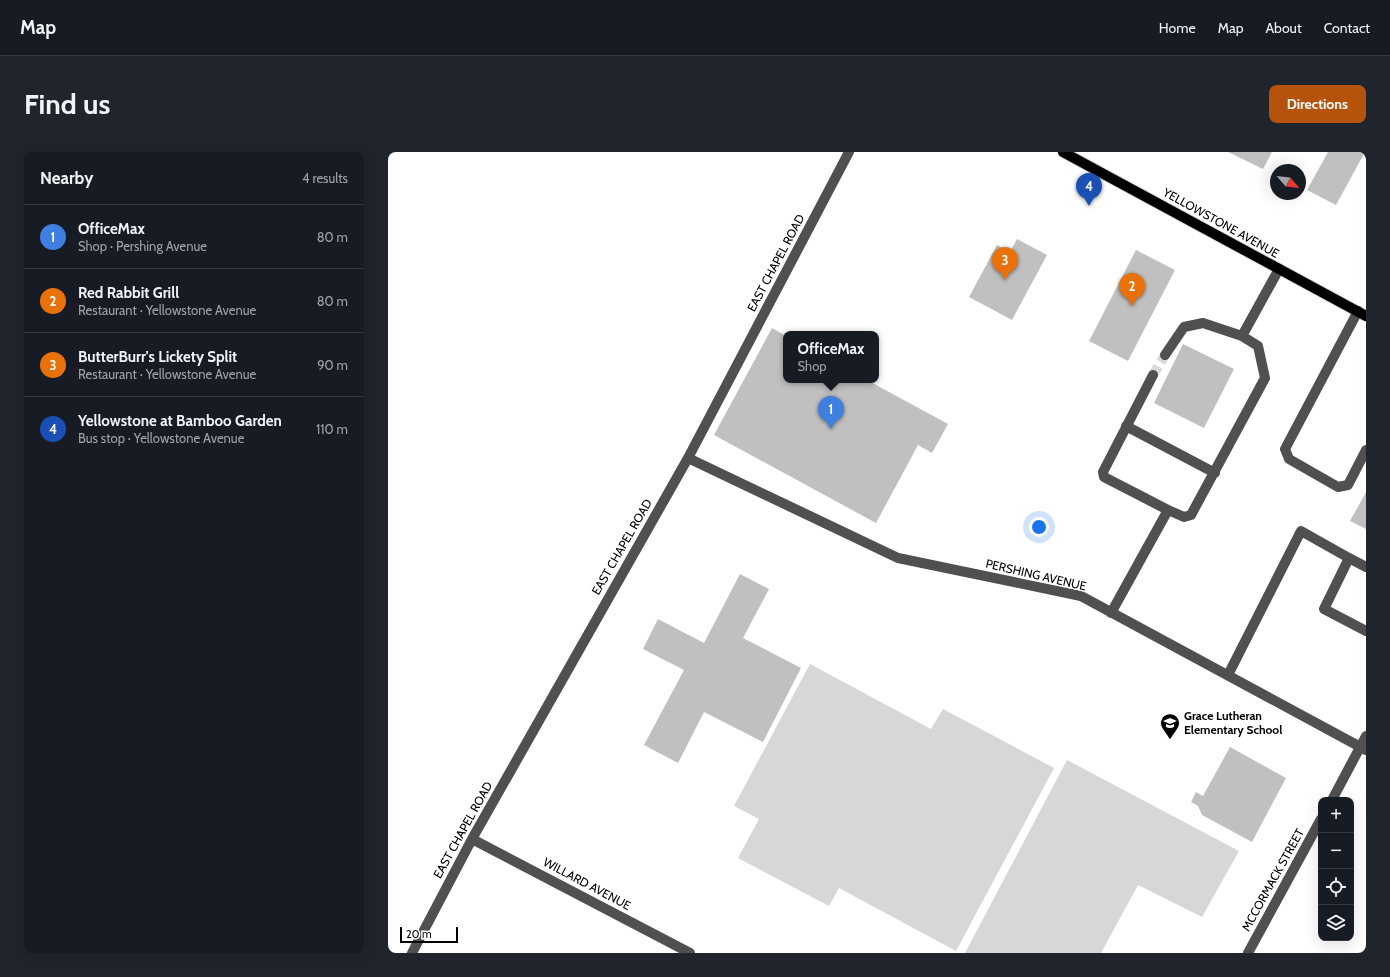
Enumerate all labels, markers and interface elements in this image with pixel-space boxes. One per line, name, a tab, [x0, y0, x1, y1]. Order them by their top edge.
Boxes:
text: Map	[20, 16, 56, 39]
text: Home	[1159, 19, 1196, 37]
text: Map	[1218, 19, 1243, 37]
text: About	[1265, 19, 1302, 37]
text: Contact	[1324, 19, 1370, 37]
button: Directions	[1269, 85, 1366, 123]
text: Find us	[24, 87, 110, 121]
north arrow	[1270, 164, 1306, 200]
text: Nearby	[40, 168, 93, 188]
text: 4 results	[302, 170, 348, 186]
pin: 4	[1076, 173, 1102, 206]
street label: YELLOWSTONE AVENUE	[1160, 184, 1282, 261]
street label: EAST CHAPEL ROAD	[744, 211, 808, 314]
text: OfficeMax	[78, 220, 145, 238]
text: 1	[51, 229, 55, 245]
text: 80 m	[317, 229, 348, 245]
text: Shop · Pershing Avenue	[78, 238, 207, 254]
pin: 3	[992, 247, 1018, 280]
pin: 2	[1119, 273, 1145, 306]
text: Red Rabbit Grill	[78, 284, 179, 302]
text: 2	[50, 293, 56, 309]
text: 80 m	[317, 293, 348, 309]
text: Restaurant · Yellowstone Avenue	[78, 302, 256, 318]
popup	[783, 331, 879, 383]
text: OfficeMax	[798, 340, 864, 358]
text: ButterBurr's Lickety Split	[78, 348, 237, 366]
text: 3	[49, 357, 57, 373]
text: 90 m	[317, 357, 348, 373]
text: Shop	[798, 358, 827, 374]
text: Restaurant · Yellowstone Avenue	[78, 366, 256, 382]
pin: 1	[818, 396, 844, 429]
text: Yellowstone at Bamboo Garden	[78, 412, 282, 430]
text: 4	[49, 421, 57, 437]
text: 110 m	[316, 421, 348, 437]
text: Bus stop · Yellowstone Avenue	[78, 430, 244, 446]
street label: EAST CHAPEL ROAD	[588, 496, 655, 597]
your location	[1029, 517, 1049, 537]
street label: PERSHING AVENUE	[984, 556, 1088, 593]
place label: Grace Lutheran Elementary School	[1184, 708, 1282, 737]
school or university icon: Grace Lutheran Elementary School	[1159, 712, 1181, 740]
street label: EAST CHAPEL ROAD	[430, 779, 495, 881]
map controls	[1318, 797, 1354, 941]
button: +	[1318, 797, 1354, 833]
street label: MCCORMACK STREET	[1238, 825, 1307, 934]
button: −	[1318, 833, 1354, 869]
street label: WILLARD AVENUE	[541, 854, 634, 913]
button: locate	[1318, 869, 1354, 905]
button: layers	[1318, 905, 1354, 941]
scale bar	[400, 925, 458, 944]
text: 20 m	[406, 927, 432, 941]

